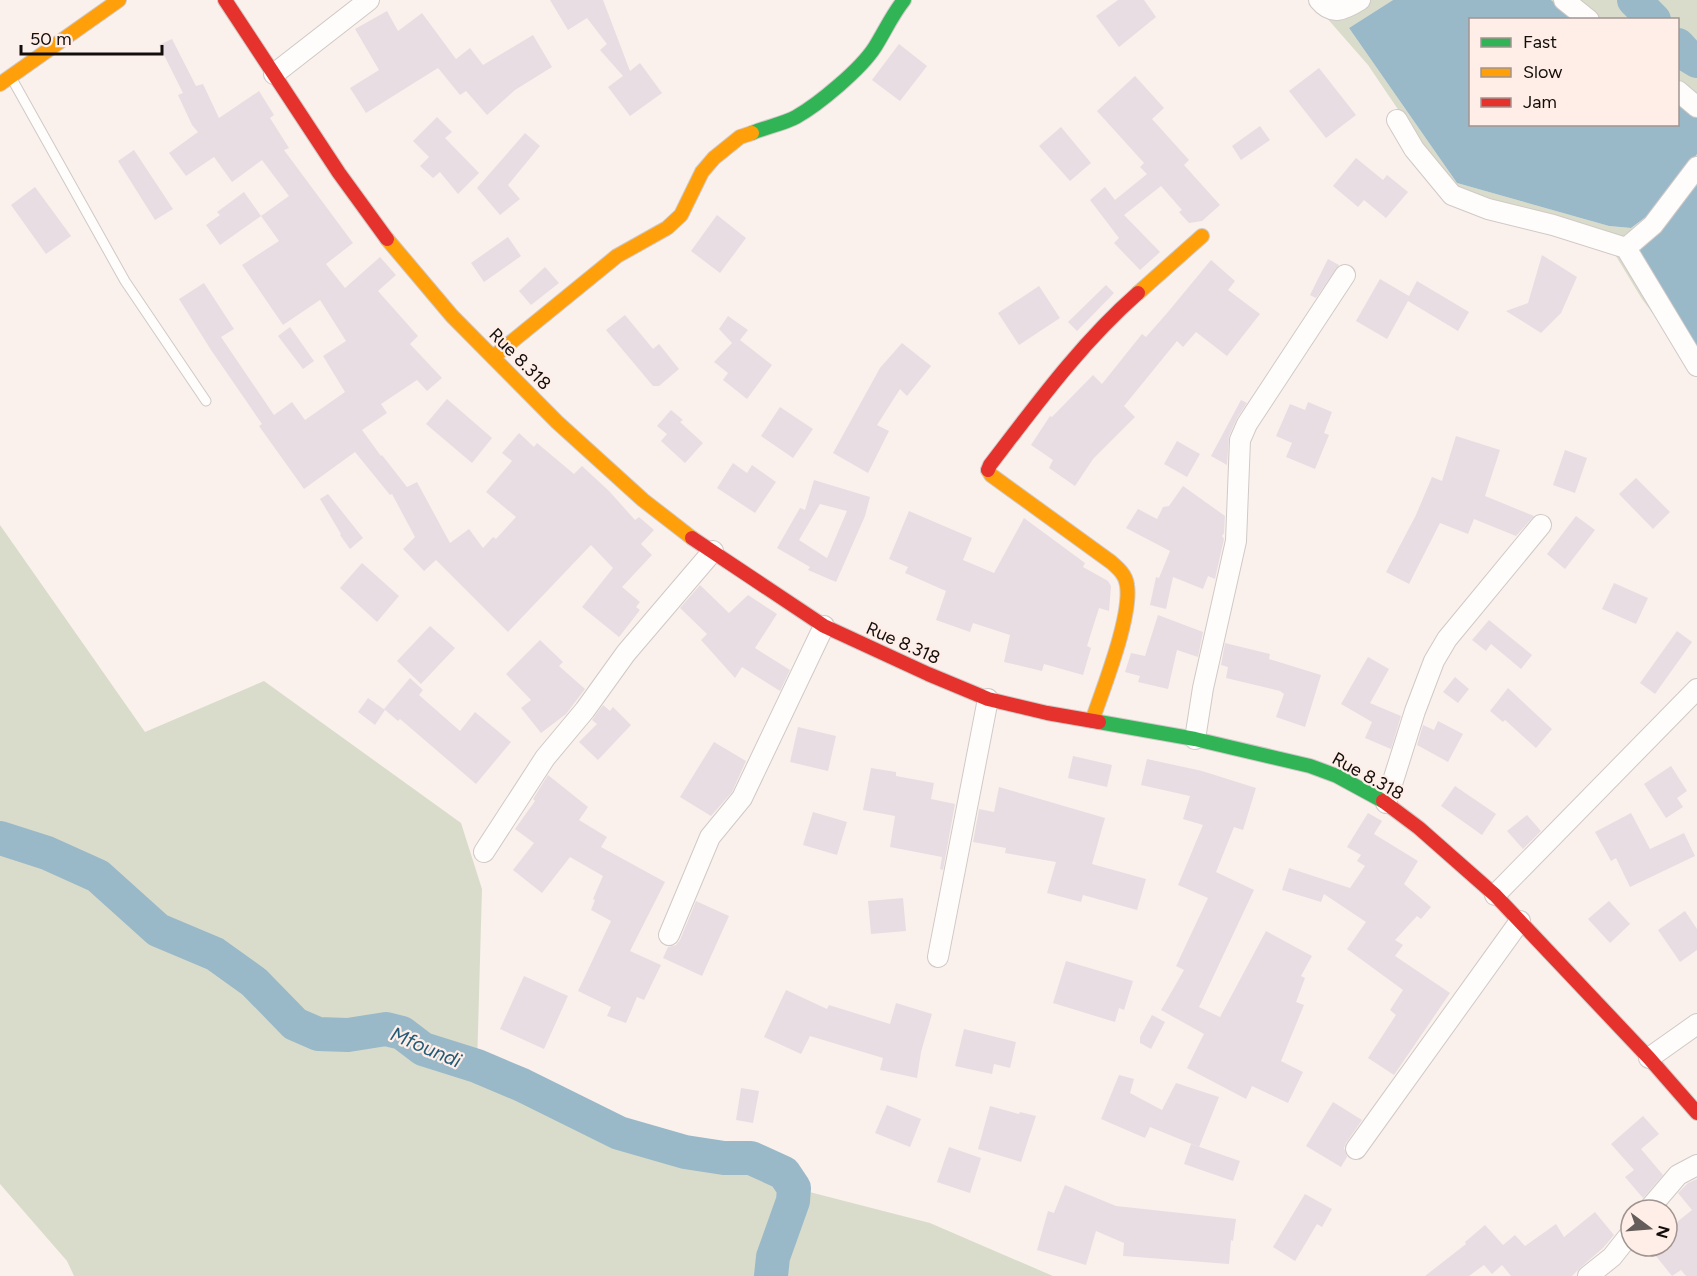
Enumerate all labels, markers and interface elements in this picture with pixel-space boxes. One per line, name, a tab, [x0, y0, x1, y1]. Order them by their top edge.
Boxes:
scale bar	[21, 18, 162, 56]
legend	[1469, 18, 1679, 126]
text: 50 m	[30, 28, 72, 50]
text: Fast	[1523, 31, 1557, 53]
text: Slow	[1523, 61, 1562, 83]
text: Jam	[1523, 91, 1557, 113]
street label: Rue 8.318	[484, 323, 556, 395]
street label: Rue 8.318	[863, 617, 943, 669]
street label: Rue 8.318	[1328, 747, 1408, 805]
water label: Mfoundi	[387, 1021, 465, 1073]
north arrow	[1619, 1198, 1679, 1258]
text: N	[1652, 1223, 1674, 1241]

